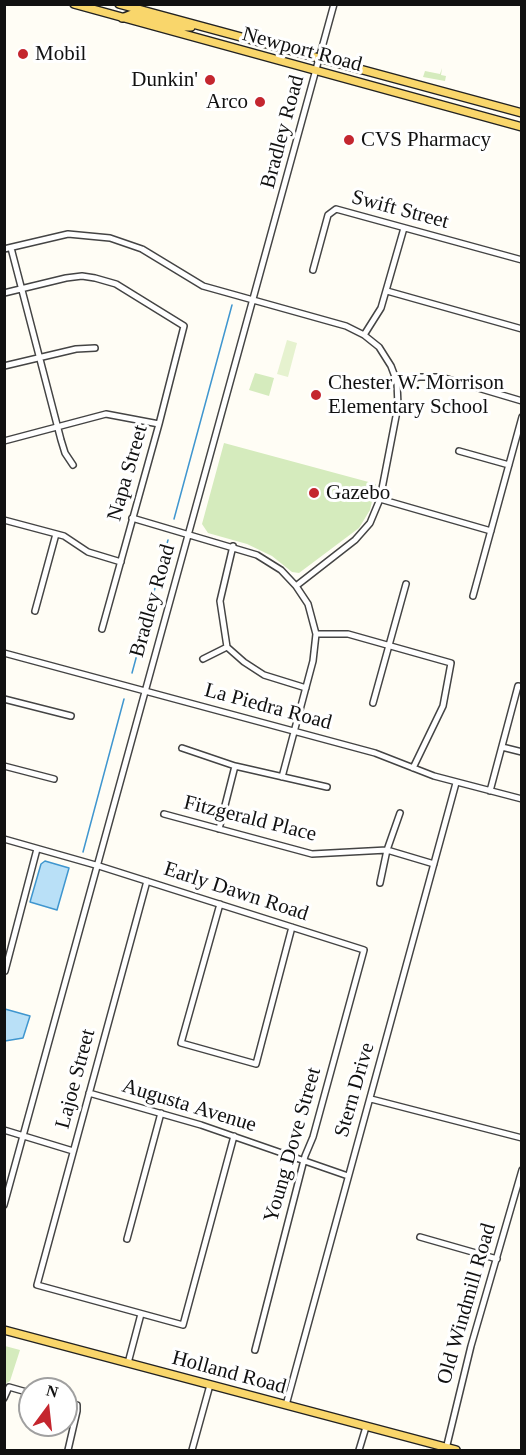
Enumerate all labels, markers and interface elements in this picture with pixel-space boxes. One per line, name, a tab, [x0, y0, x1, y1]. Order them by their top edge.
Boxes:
street label: Newport Road	[239, 22, 365, 78]
place label: Mobil	[35, 41, 86, 67]
marker: Mobil	[16, 47, 30, 61]
place label: Dunkin'	[131, 67, 198, 93]
marker: Dunkin'	[203, 73, 217, 87]
street label: Bradley Road	[256, 73, 310, 191]
place label: Arco	[206, 89, 248, 115]
marker: Arco	[253, 95, 267, 109]
place label: CVS Pharmacy	[361, 127, 491, 153]
marker: CVS Pharmacy	[342, 133, 356, 147]
street label: Swift Street	[349, 185, 451, 235]
place label: Chester W. Morrison Elementary School	[328, 370, 504, 420]
marker: Chester W. Morrison Elementary School	[309, 388, 323, 402]
street label: Napa Street	[102, 422, 154, 524]
place label: Gazebo	[326, 480, 390, 506]
marker: Gazebo	[307, 486, 321, 500]
street label: Bradley Road	[125, 542, 181, 660]
street label: La Piedra Road	[202, 678, 334, 736]
street label: Fitzgerald Place	[181, 790, 319, 848]
street label: Early Dawn Road	[161, 857, 311, 927]
street label: Lajoe Street	[51, 1026, 101, 1132]
street label: Stern Drive	[329, 1040, 381, 1140]
street label: Young Dove Street	[259, 1065, 327, 1225]
street label: Augusta Avenue	[119, 1074, 259, 1138]
street label: Old Windmill Road	[432, 1221, 502, 1387]
street label: Holland Road	[169, 1346, 289, 1400]
north arrow	[18, 1377, 78, 1437]
text: N	[44, 1381, 60, 1401]

